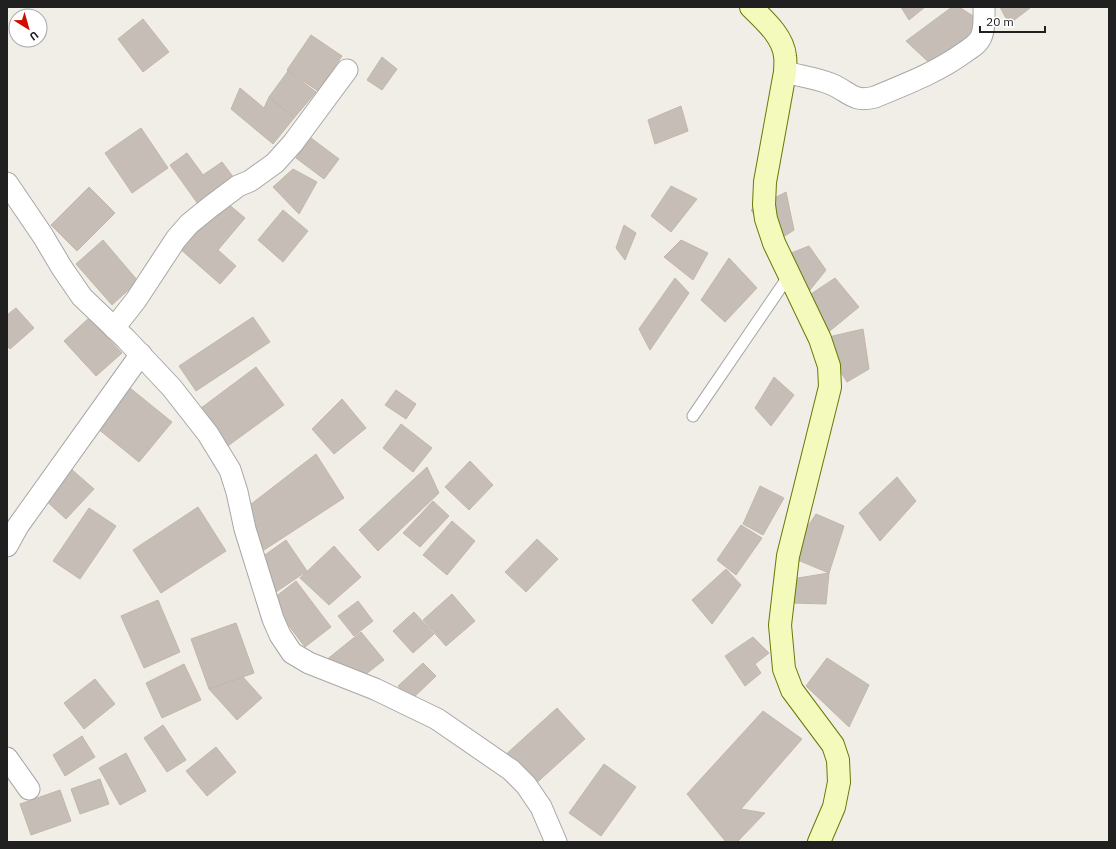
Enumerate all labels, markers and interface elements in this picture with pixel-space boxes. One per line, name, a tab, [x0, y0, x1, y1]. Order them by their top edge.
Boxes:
north arrow	[8, 8, 48, 48]
scale bar	[980, 8, 1045, 34]
text: 20 m	[986, 14, 1014, 29]
text: U	[27, 28, 41, 44]

